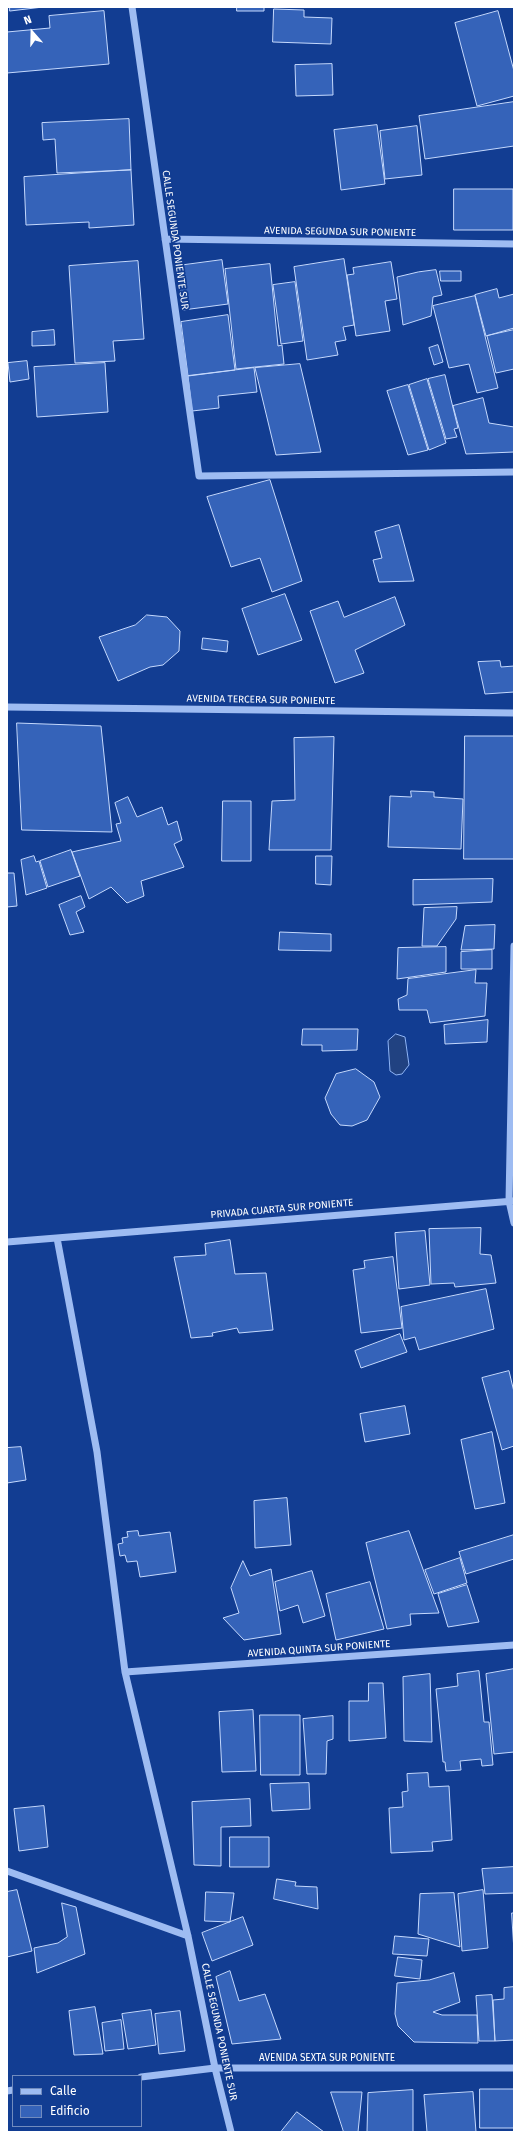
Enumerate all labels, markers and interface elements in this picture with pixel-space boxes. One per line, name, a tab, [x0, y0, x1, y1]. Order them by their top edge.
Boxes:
north arrow	[12, 12, 52, 52]
text: N	[22, 13, 33, 28]
street label: CALLE SEGUNDA PONIENTE SUR	[159, 170, 191, 310]
street label: AVENIDA SEGUNDA SUR PONIENTE	[264, 225, 416, 239]
street label: AVENIDA TERCERA SUR PONIENTE	[186, 693, 336, 707]
street label: PRIVADA CUARTA SUR PONIENTE	[210, 1197, 354, 1221]
street label: AVENIDA QUINTA SUR PONIENTE	[247, 1638, 391, 1660]
street label: CALLE SEGUNDA PONIENTE SUR	[199, 1962, 239, 2102]
street label: AVENIDA SEXTA SUR PONIENTE	[259, 2052, 395, 2064]
legend	[12, 2075, 142, 2127]
text: Calle	[50, 2084, 77, 2098]
text: Edificio	[50, 2104, 90, 2118]

